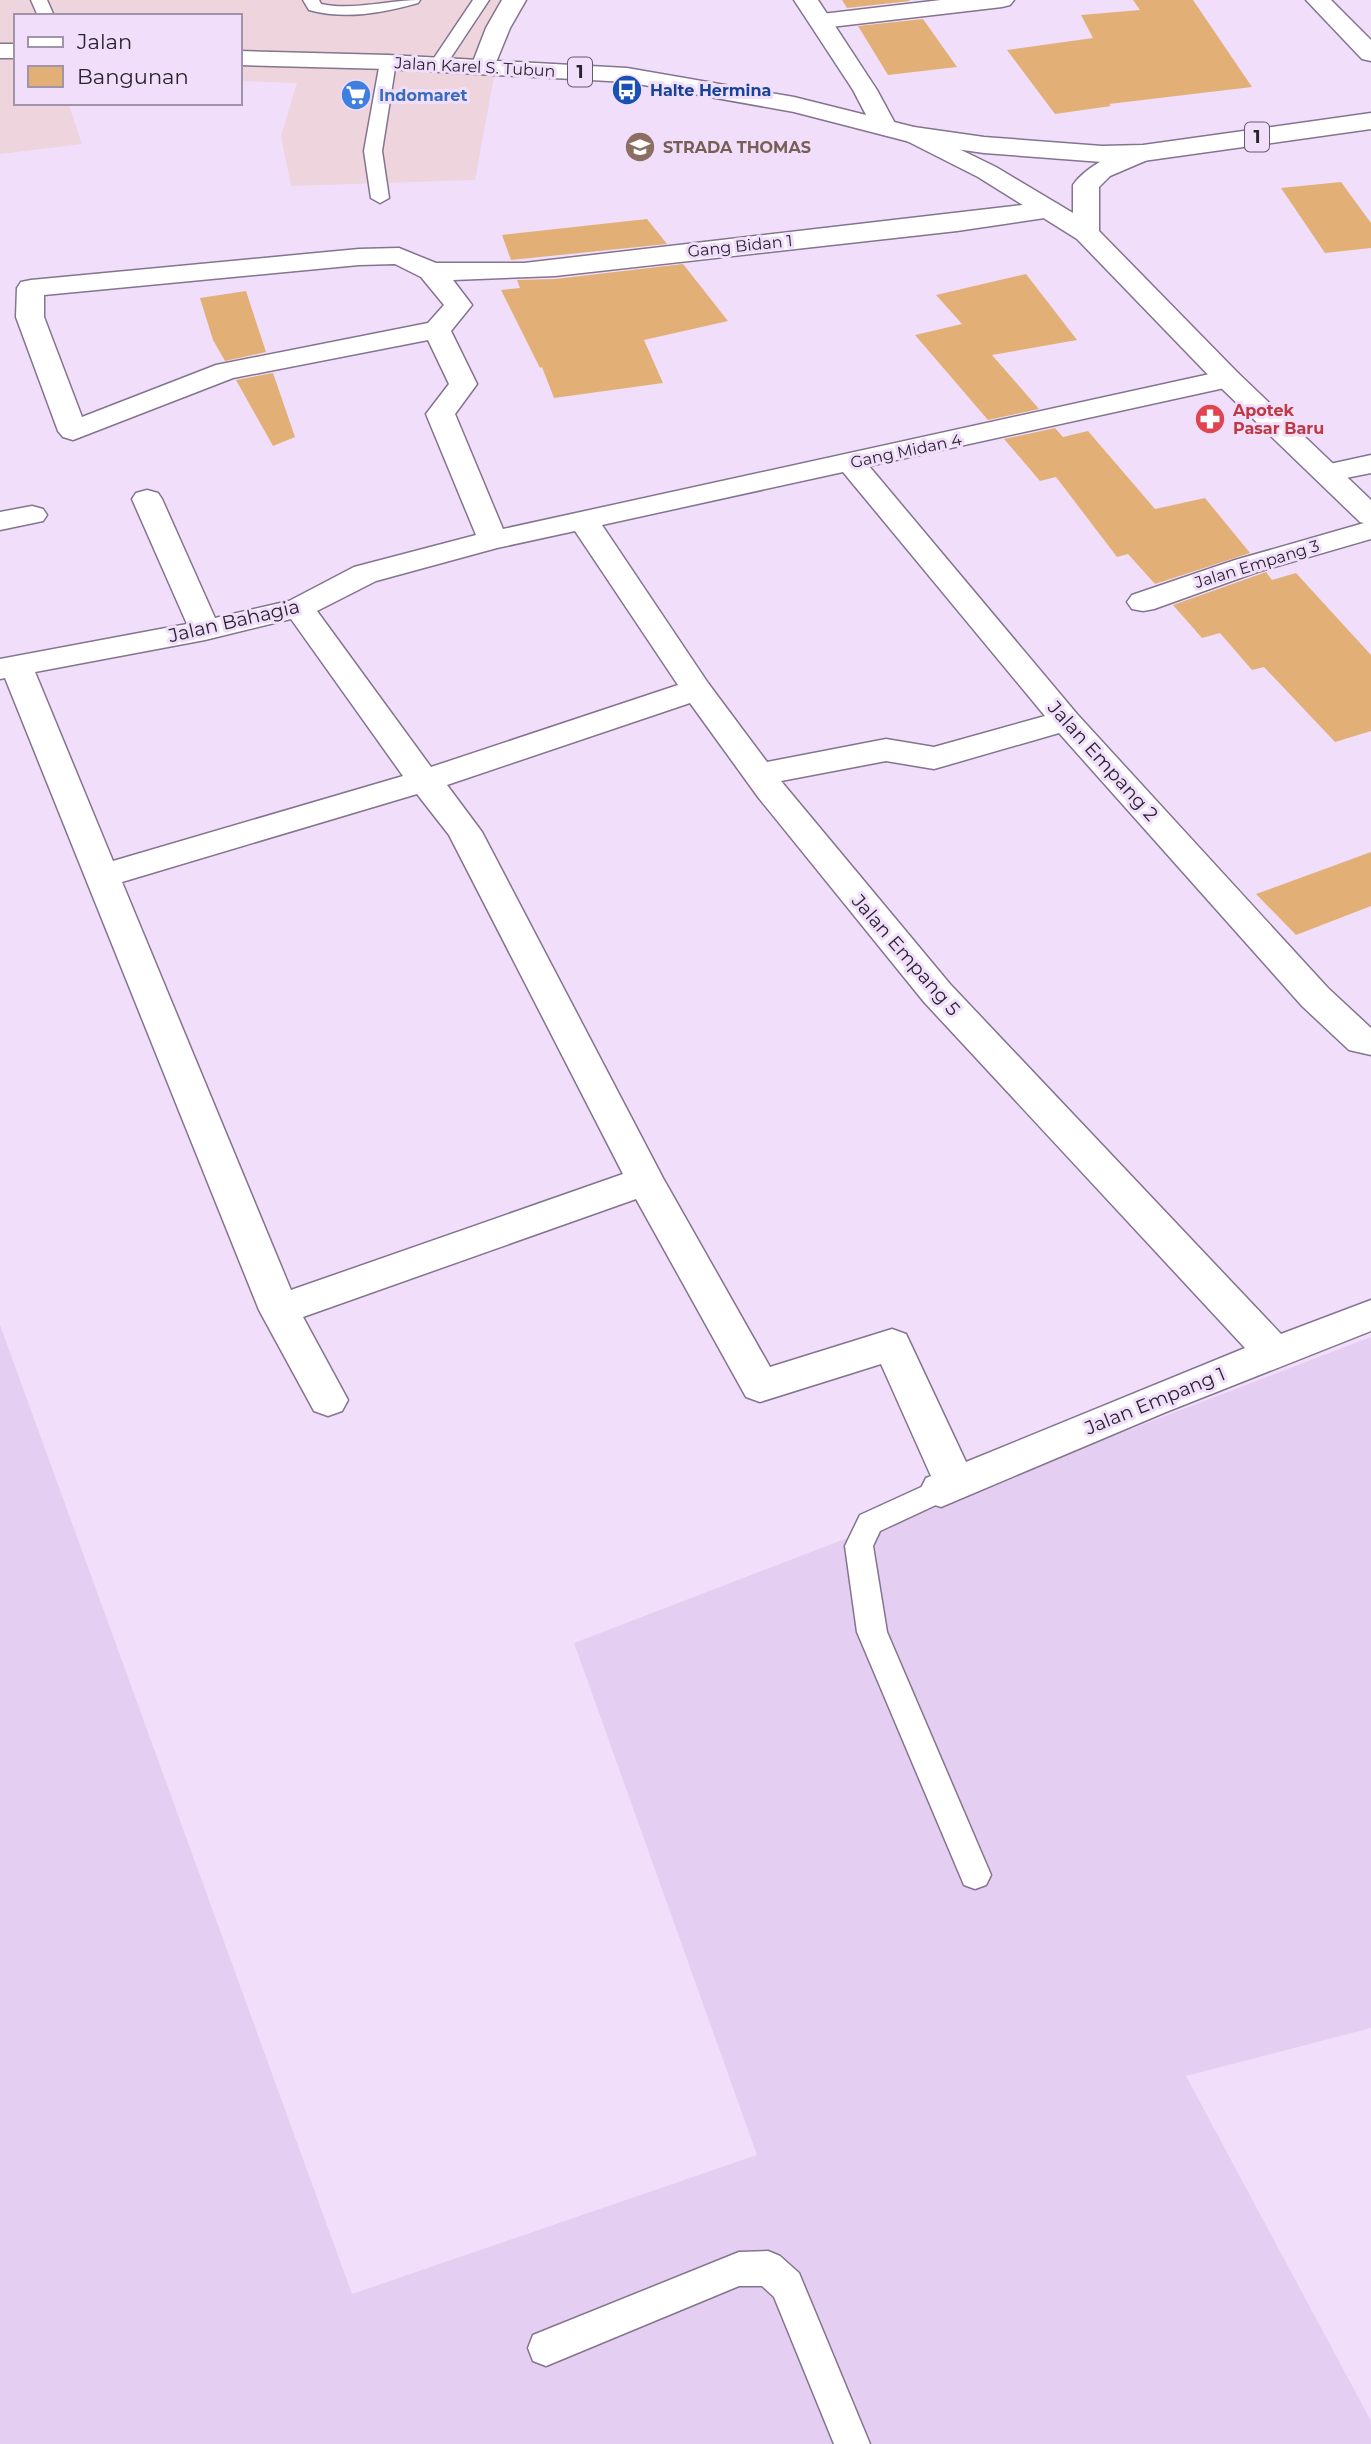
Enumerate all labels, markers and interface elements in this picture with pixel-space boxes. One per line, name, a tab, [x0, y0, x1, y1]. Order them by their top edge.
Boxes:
legend	[14, 14, 242, 105]
text: Jalan	[76, 29, 132, 54]
street label: Jalan Karel S. Tubun	[393, 53, 556, 81]
road number: 1	[568, 58, 592, 86]
text: Bangunan	[77, 64, 189, 89]
bus stop icon: Halte Hermina	[610, 73, 644, 107]
supermarket icon: Indomaret	[339, 78, 373, 112]
place label: Halte Hermina	[650, 81, 771, 100]
place label: Indomaret	[379, 86, 467, 105]
road number: 1	[1245, 122, 1269, 152]
school or university icon: STRADA THOMAS	[623, 130, 657, 164]
place label: STRADA THOMAS	[663, 138, 811, 157]
street label: Gang Bidan 1	[687, 231, 793, 261]
place label: Apotek Pasar Baru	[1232, 401, 1324, 438]
pharmacy icon: Apotek Pasar Baru	[1193, 402, 1227, 436]
street label: Gang Midan 4	[849, 430, 964, 472]
street label: Jalan Empang 3	[1192, 536, 1322, 592]
street label: Jalan Bahagia	[165, 595, 302, 647]
street label: Jalan Empang 2	[1042, 696, 1163, 826]
street label: Jalan Empang 5	[846, 889, 965, 1021]
street label: Jalan Empang 1	[1080, 1362, 1229, 1440]

